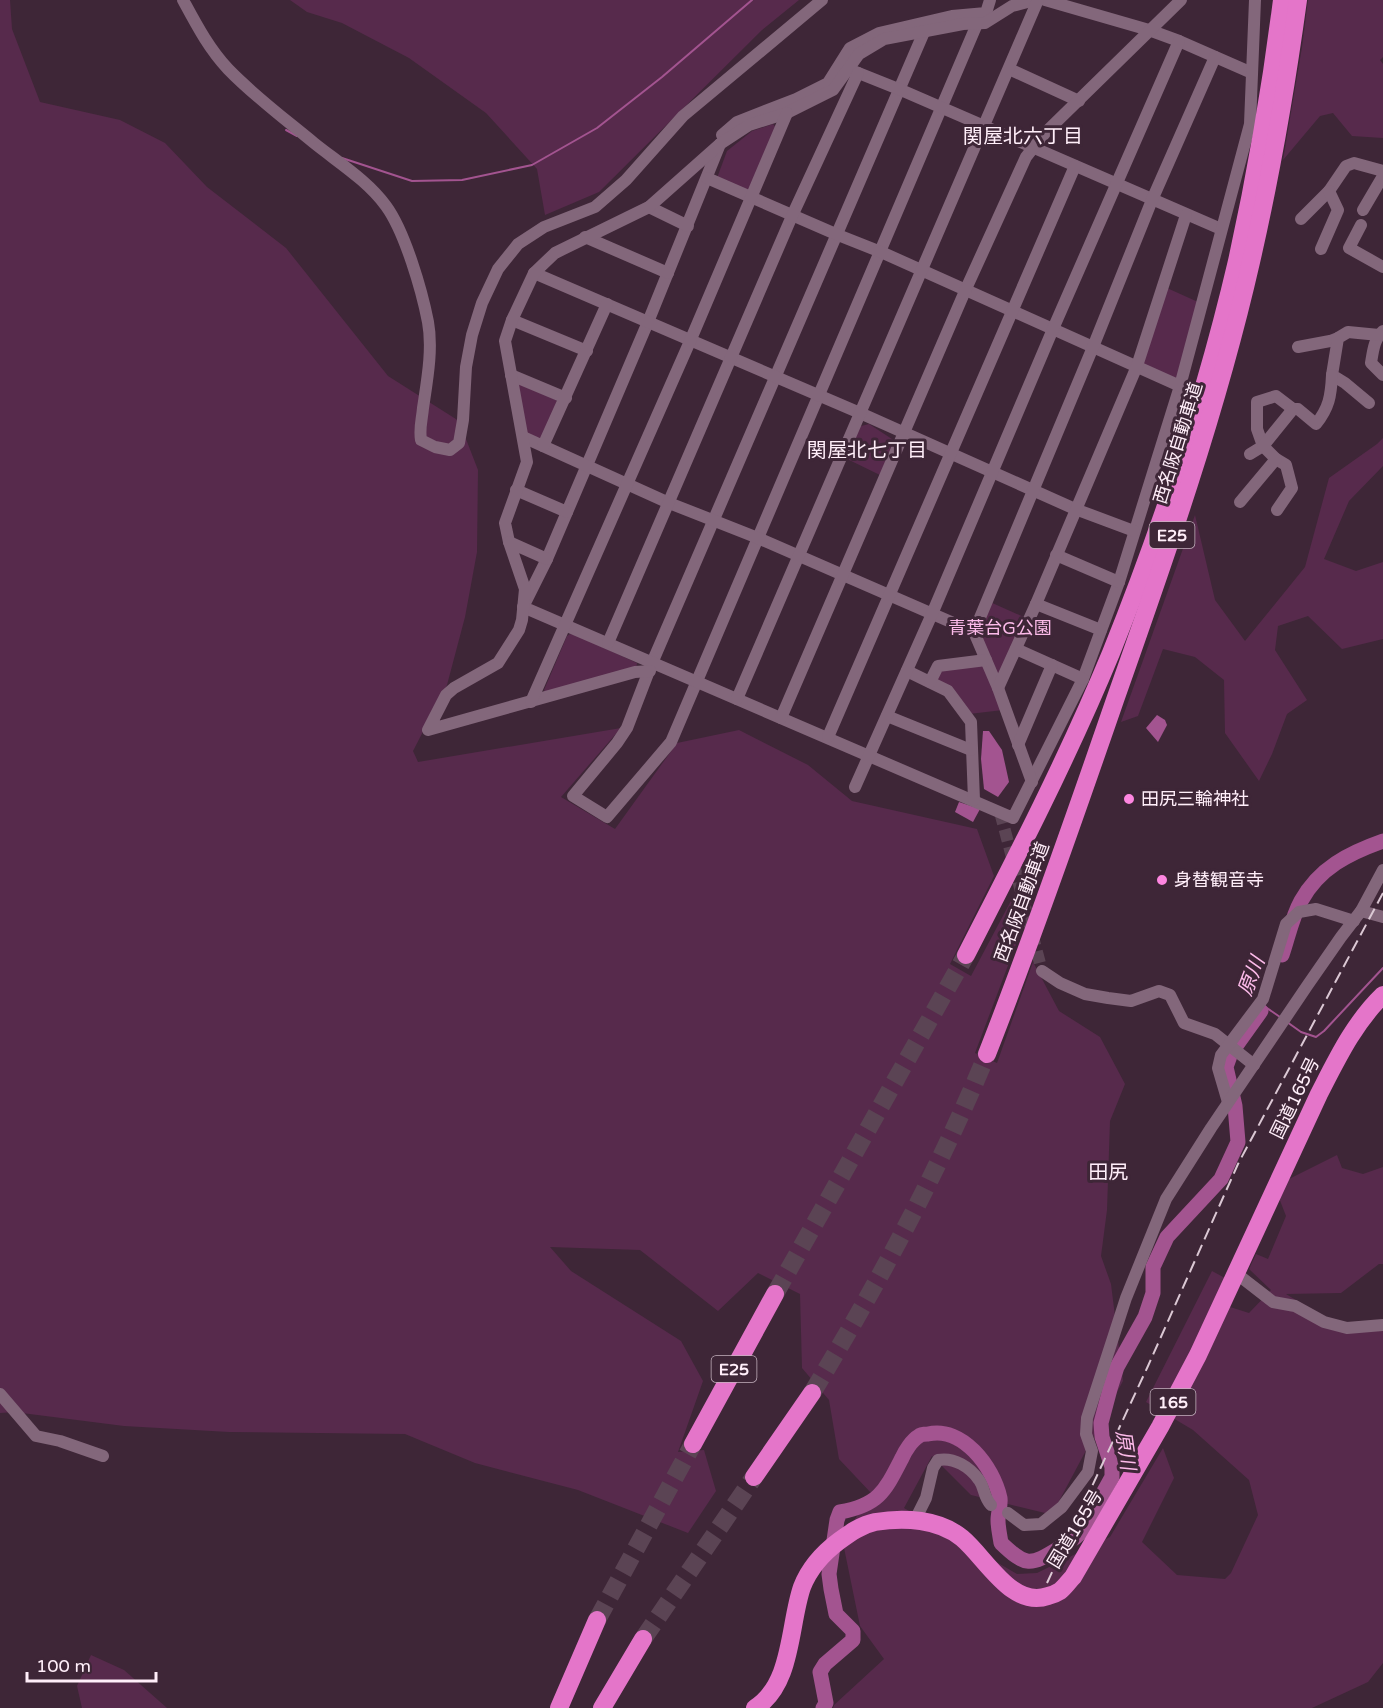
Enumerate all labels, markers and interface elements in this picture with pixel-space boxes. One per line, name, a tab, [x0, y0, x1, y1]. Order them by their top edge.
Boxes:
district label: 関屋北六丁目	[963, 125, 1083, 149]
street label: 西名阪自動車道	[1149, 380, 1207, 506]
district label: 関屋北七丁目	[807, 439, 927, 463]
road number: E25	[1150, 522, 1194, 548]
park label: 青葉台G公園	[948, 617, 1052, 639]
place label: 田尻三輪神社	[1141, 788, 1249, 810]
marker: 田尻三輪神社	[1122, 792, 1136, 806]
street label: 西名阪自動車道	[990, 839, 1054, 965]
place label: 身替観音寺	[1174, 869, 1264, 891]
marker: 身替観音寺	[1155, 873, 1169, 887]
water label: 原川	[1234, 952, 1271, 999]
street label: 国道165号	[1266, 1054, 1324, 1142]
district label: 田尻	[1088, 1161, 1128, 1185]
road number: E25	[712, 1356, 756, 1382]
road number: 165	[1150, 1389, 1196, 1415]
water label: 原川	[1110, 1429, 1140, 1474]
street label: 国道165号	[1043, 1486, 1107, 1572]
scale bar	[27, 1645, 156, 1683]
text: 100 m	[36, 1655, 91, 1677]

